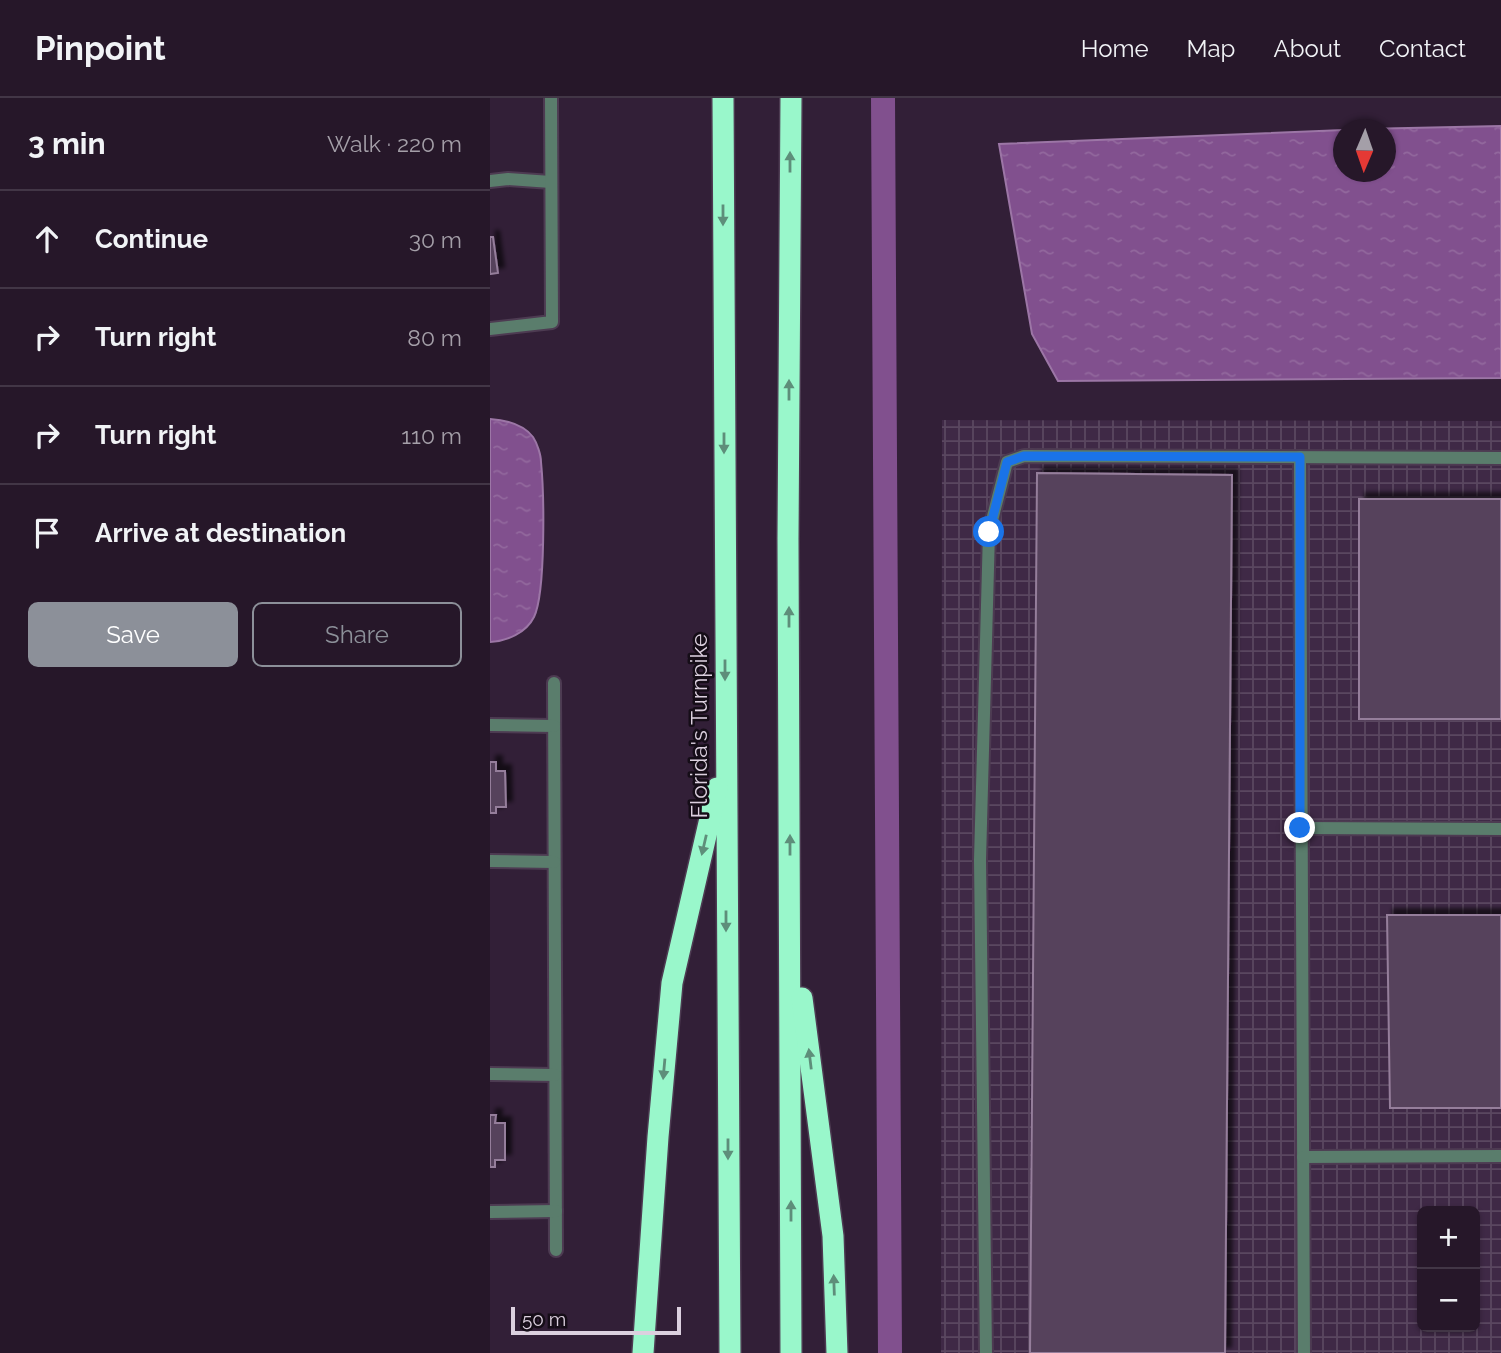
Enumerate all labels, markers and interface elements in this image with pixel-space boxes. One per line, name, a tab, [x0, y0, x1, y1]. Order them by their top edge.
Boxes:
text: Pinpoint	[35, 29, 166, 68]
text: Home	[1081, 34, 1149, 63]
text: Map	[1187, 34, 1235, 63]
text: About	[1273, 34, 1341, 63]
text: Contact	[1379, 34, 1466, 63]
north arrow	[1333, 119, 1396, 182]
text: 3 min	[28, 126, 106, 161]
text: Walk · 220 m	[327, 130, 462, 157]
one-way arrow	[784, 151, 796, 173]
one-way arrow	[717, 204, 729, 226]
icon: ahead	[28, 220, 66, 258]
text: Continue	[95, 224, 208, 254]
text: 30 m	[409, 226, 462, 253]
icon: right	[28, 318, 66, 356]
text: Turn right	[95, 322, 216, 352]
text: 80 m	[407, 324, 462, 351]
one-way arrow	[783, 378, 795, 400]
icon: right	[28, 416, 66, 454]
text: Turn right	[95, 420, 216, 450]
text: 110 m	[401, 422, 462, 449]
one-way arrow	[718, 432, 730, 454]
icon: arrive	[28, 514, 66, 552]
route start	[973, 516, 1004, 547]
text: Arrive at destination	[95, 518, 346, 548]
button: Save	[28, 602, 238, 667]
button: Share	[252, 602, 462, 667]
one-way arrow	[783, 606, 795, 628]
street label: Florida's Turnpike	[685, 633, 712, 819]
one-way arrow	[719, 659, 731, 681]
route end	[1284, 812, 1315, 843]
one-way arrow	[784, 833, 796, 855]
one-way arrow	[698, 834, 709, 856]
one-way arrow	[720, 911, 732, 933]
one-way arrow	[804, 1048, 815, 1070]
one-way arrow	[658, 1058, 669, 1080]
one-way arrow	[722, 1138, 734, 1160]
one-way arrow	[785, 1200, 797, 1222]
map controls	[1417, 1206, 1480, 1332]
button: +	[1417, 1206, 1480, 1269]
button: −	[1417, 1269, 1480, 1332]
one-way arrow	[829, 1274, 840, 1296]
scale bar	[511, 1304, 681, 1336]
text: 50 m	[522, 1308, 566, 1330]

